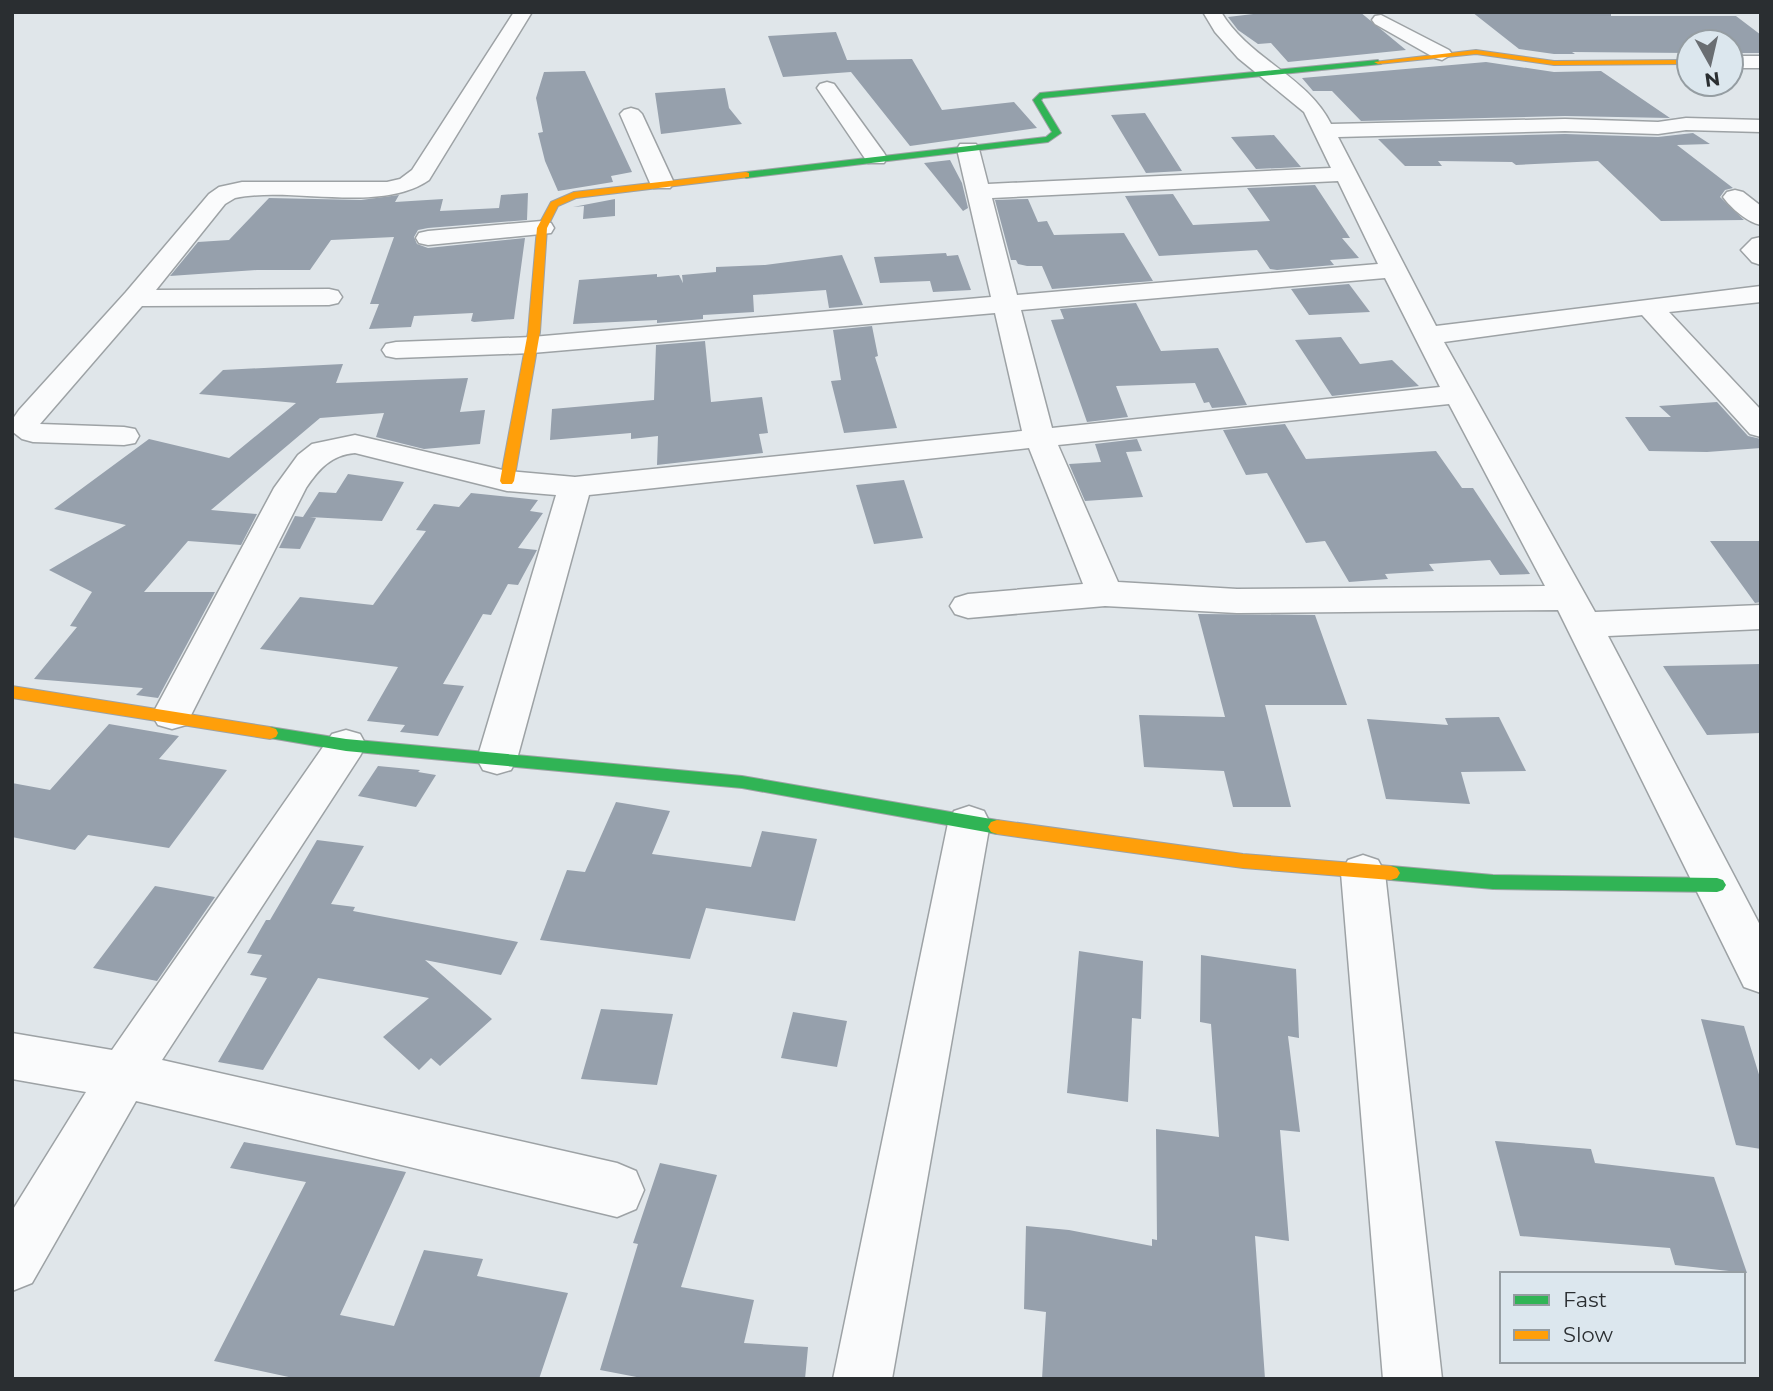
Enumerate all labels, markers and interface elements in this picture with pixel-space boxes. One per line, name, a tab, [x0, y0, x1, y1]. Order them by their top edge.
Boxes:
north arrow	[1675, 28, 1745, 98]
text: N	[1703, 67, 1722, 92]
legend	[1500, 1272, 1745, 1363]
text: Fast	[1563, 1287, 1607, 1312]
text: Slow	[1563, 1322, 1613, 1347]

